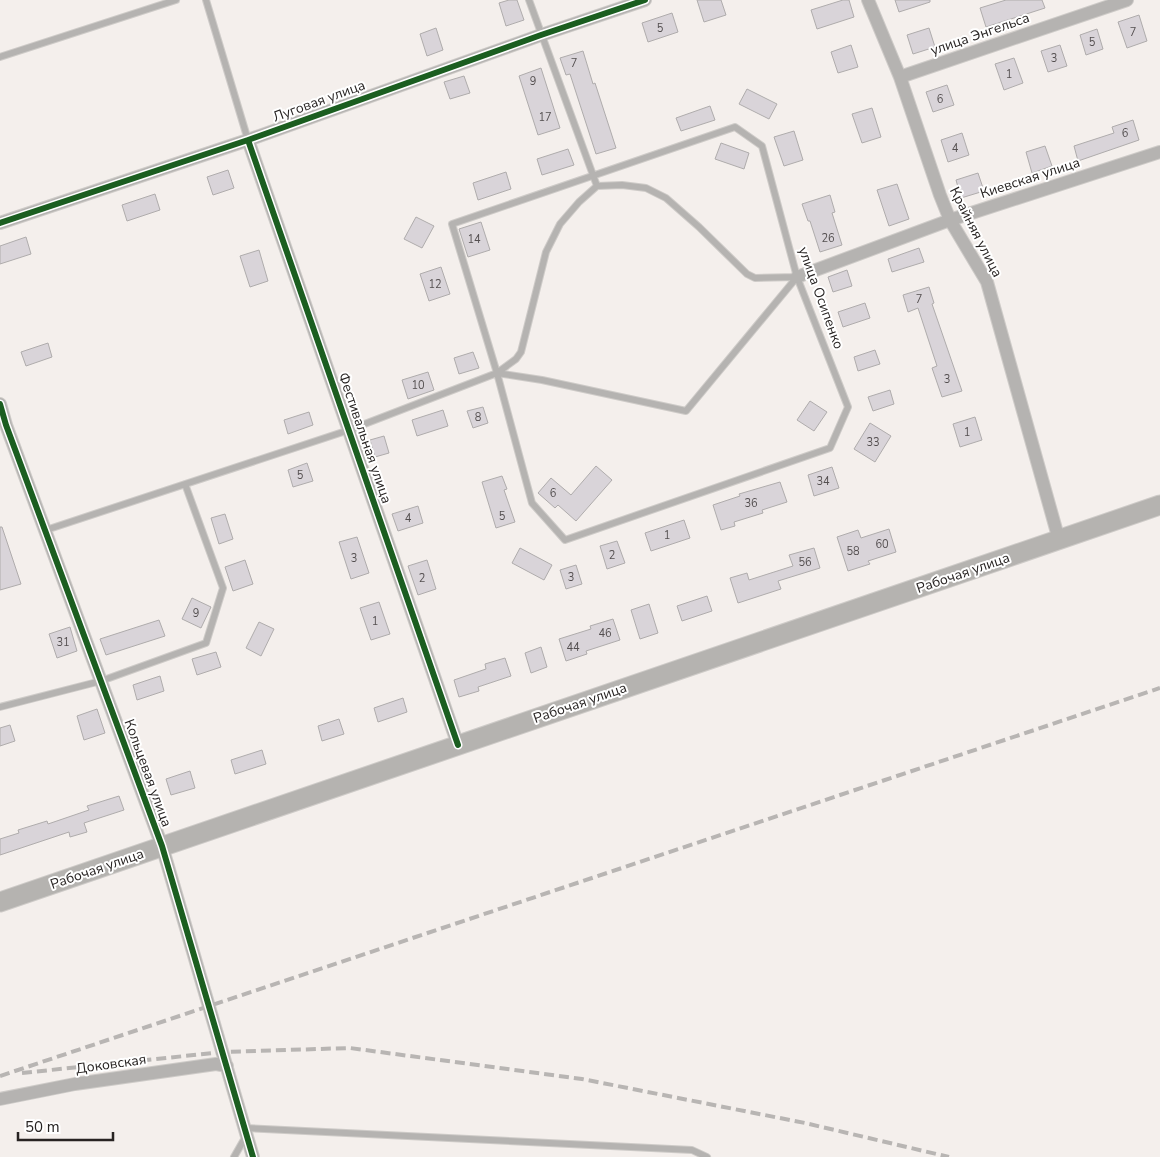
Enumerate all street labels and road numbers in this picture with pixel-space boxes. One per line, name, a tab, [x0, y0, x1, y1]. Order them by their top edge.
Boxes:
street label: улица Энгельса	[928, 8, 1032, 60]
street label: Луговая улица	[270, 75, 368, 127]
street label: Киевская улица	[978, 153, 1082, 203]
street label: Крайняя улица	[945, 184, 1007, 280]
street label: улица Осипенко	[794, 244, 848, 352]
street label: Фестивальная улица	[334, 370, 396, 506]
street label: Рабочая улица	[914, 548, 1012, 598]
street label: Рабочая улица	[531, 678, 629, 728]
street label: Кольцевая улица	[120, 716, 176, 830]
street label: Рабочая улица	[48, 844, 146, 894]
street label: Доковская	[75, 1050, 147, 1078]

